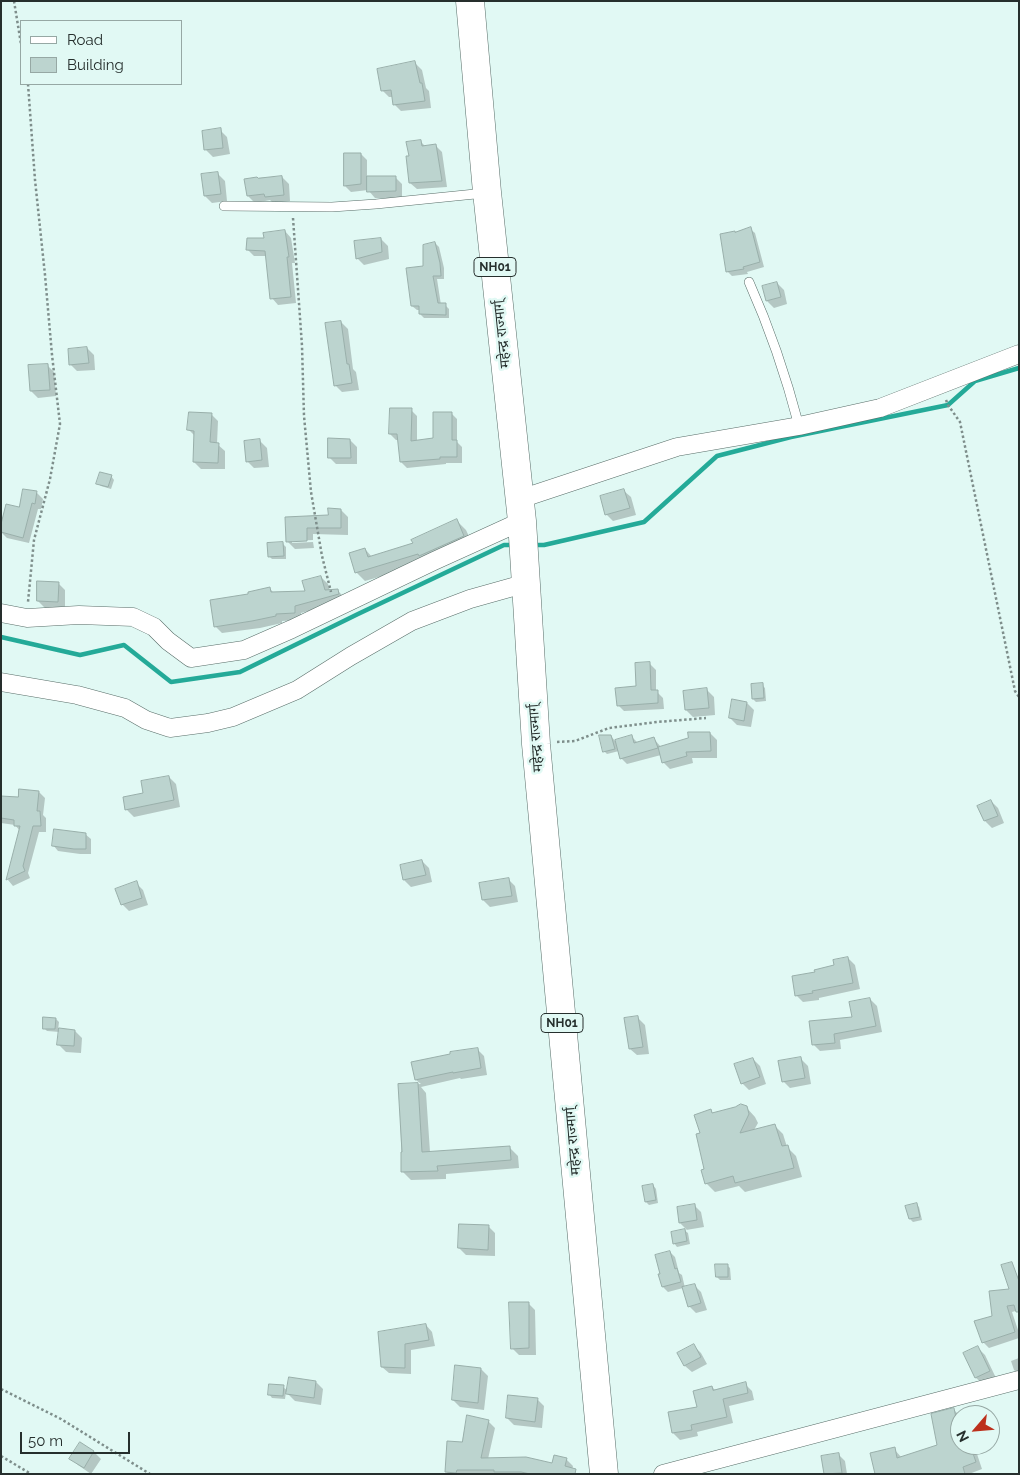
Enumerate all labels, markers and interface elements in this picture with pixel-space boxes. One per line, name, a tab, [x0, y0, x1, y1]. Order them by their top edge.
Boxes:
legend	[20, 20, 182, 85]
text: Road	[67, 31, 103, 49]
text: Building	[67, 56, 124, 74]
road number: NH01	[474, 258, 516, 276]
street label: महेन्द्र राज्मार्ग्	[490, 299, 514, 369]
street label: महेन्द्र राज्मार्ग्	[525, 703, 547, 773]
road number: NH01	[541, 1014, 583, 1032]
street label: महेन्द्र राज्मार्ग्	[562, 1106, 584, 1176]
north arrow	[950, 1405, 1000, 1455]
scale bar	[22, 1422, 132, 1454]
text: N	[953, 1428, 972, 1445]
text: 50 m	[28, 1432, 63, 1450]

